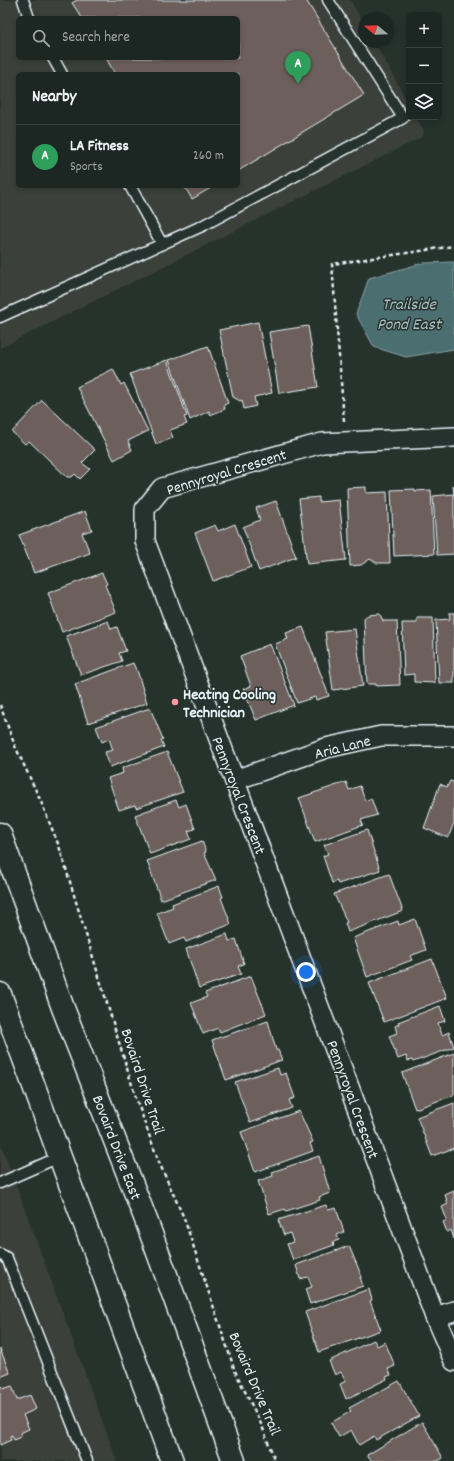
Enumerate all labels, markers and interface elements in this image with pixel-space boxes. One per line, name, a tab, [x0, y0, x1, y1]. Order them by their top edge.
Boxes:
north arrow	[358, 12, 394, 48]
map controls	[406, 12, 442, 120]
button: +	[406, 12, 442, 48]
search box	[16, 16, 240, 60]
icon: search	[30, 27, 52, 49]
text: Search here	[62, 27, 130, 49]
button: −	[406, 48, 442, 84]
pin: A	[285, 51, 311, 84]
button: layers	[406, 84, 442, 120]
text: Nearby	[32, 86, 76, 110]
text: LA Fitness	[70, 136, 129, 158]
text: A	[41, 147, 49, 166]
text: 260 m	[193, 147, 224, 166]
text: Sports	[70, 158, 103, 177]
water label: Trailside Pond East	[377, 294, 443, 338]
street label: Pennyroyal Crescent	[164, 444, 290, 503]
place label: Heating Cooling Technician	[183, 684, 276, 725]
marker: Heating Cooling Technician	[170, 697, 180, 707]
street label: Aria Lane	[312, 730, 373, 767]
street label: Pennyroyal Crescent	[205, 734, 271, 858]
your location	[296, 962, 316, 982]
street label: Bovaird Drive Trail	[114, 1026, 170, 1138]
street label: Pennyroyal Crescent	[320, 1037, 384, 1162]
street label: Bovaird Drive East	[85, 1092, 146, 1204]
street label: Bovaird Drive Trail	[222, 1329, 286, 1439]

